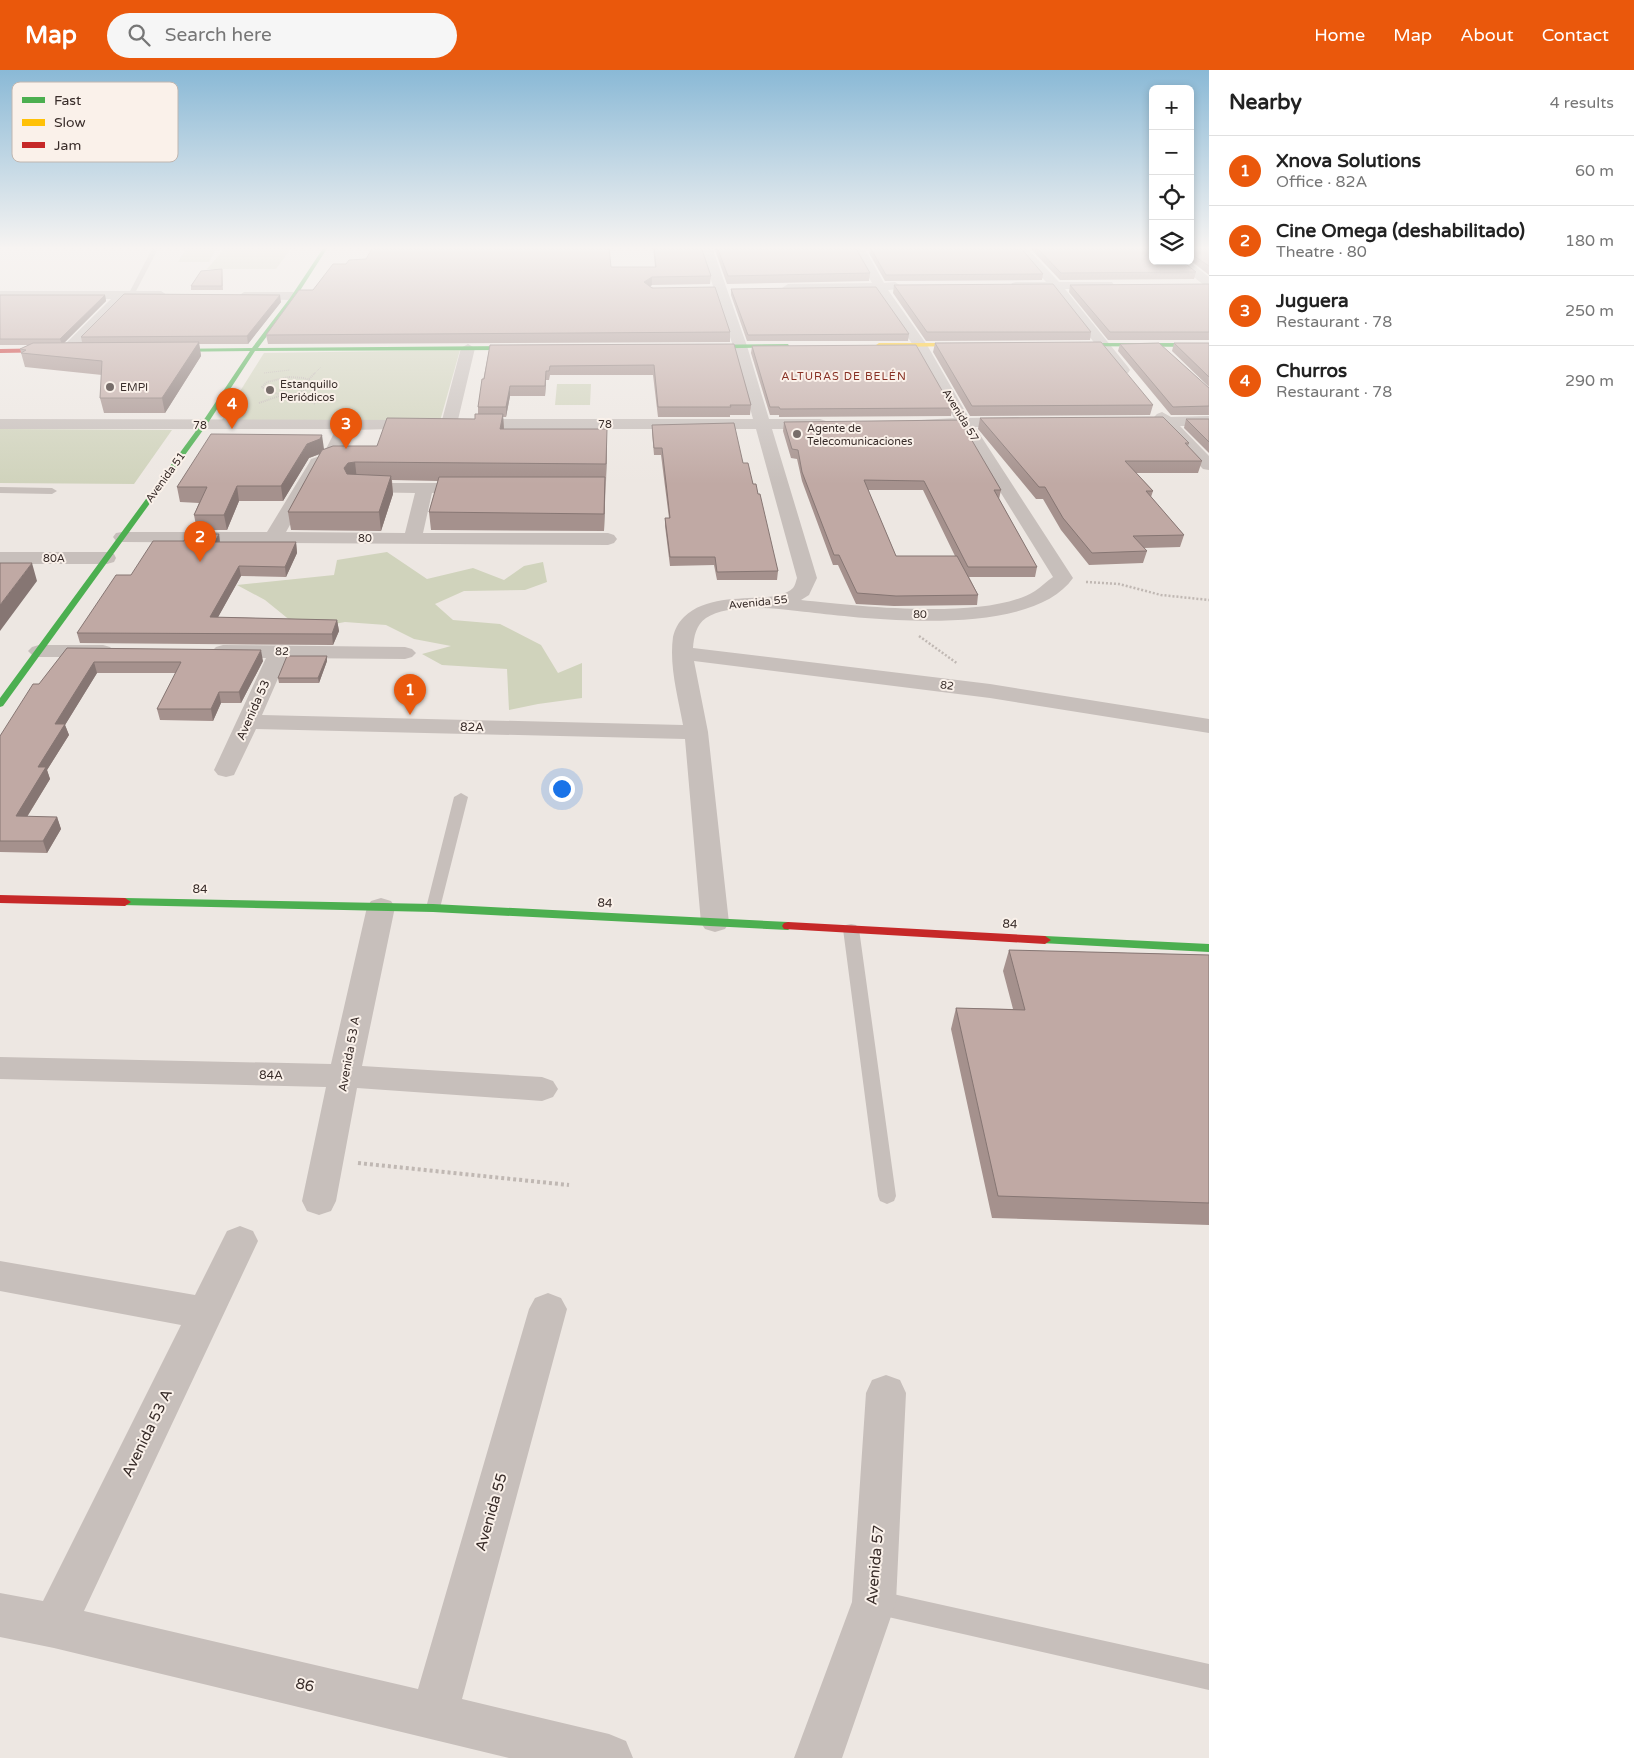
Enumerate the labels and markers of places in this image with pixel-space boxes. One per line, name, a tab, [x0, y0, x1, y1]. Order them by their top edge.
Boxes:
place label: Estanquillo Periódicos	[280, 378, 338, 404]
marker: EMPI	[104, 381, 116, 393]
place label: EMPI	[120, 381, 148, 394]
marker: Estanquillo Periódicos	[264, 384, 276, 396]
pin: 4	[216, 388, 248, 429]
pin: 3	[330, 408, 362, 449]
place label: Agente de Telecomunicaciones	[807, 422, 912, 448]
marker: Agente de Telecomunicaciones	[791, 428, 803, 440]
pin: 2	[184, 521, 216, 562]
pin: 1	[394, 674, 426, 715]

